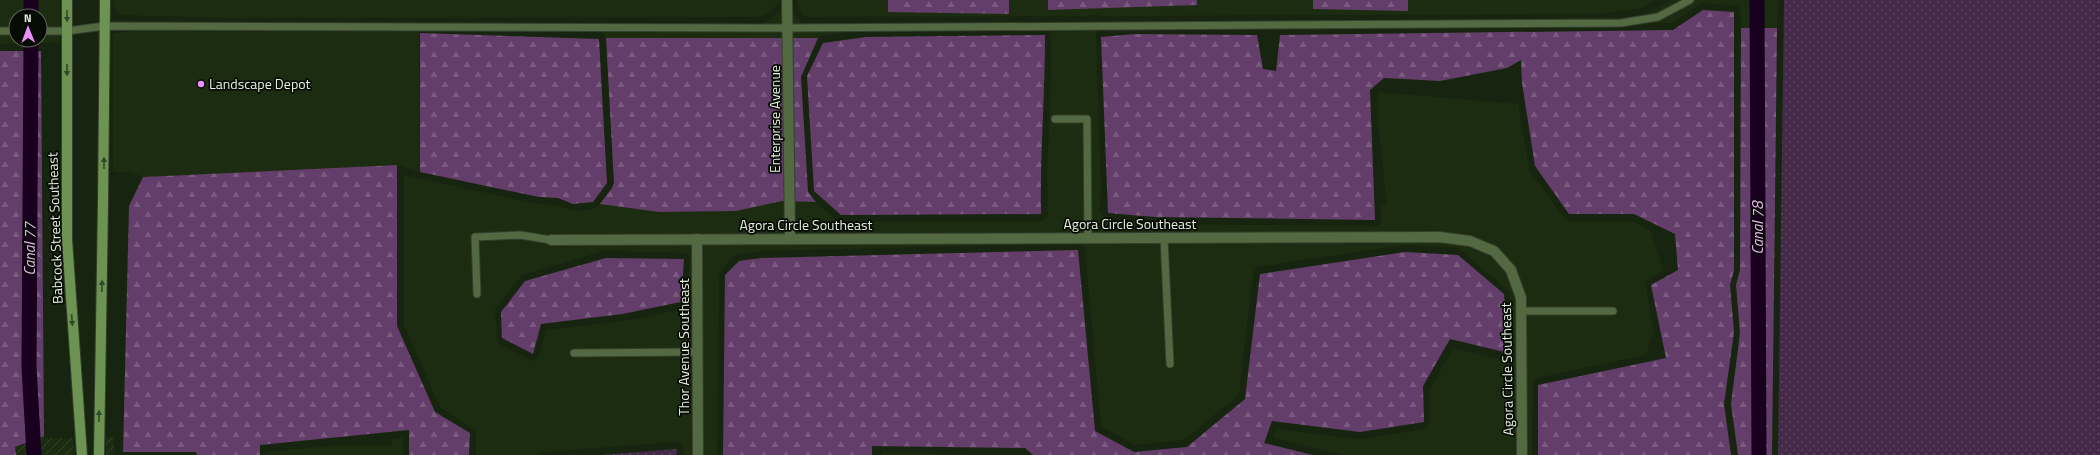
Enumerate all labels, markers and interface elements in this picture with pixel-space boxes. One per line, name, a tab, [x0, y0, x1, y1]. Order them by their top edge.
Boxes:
north arrow	[8, 8, 48, 48]
text: N	[24, 10, 32, 26]
one-way arrow	[64, 10, 70, 23]
one-way arrow	[64, 64, 70, 77]
street label: Enterprise Avenue	[764, 65, 785, 173]
place label: Landscape Depot	[209, 73, 311, 94]
marker: Landscape Depot	[196, 79, 206, 89]
street label: Babcock Street Southeast	[41, 152, 68, 304]
one-way arrow	[101, 156, 107, 169]
water label: Canal 78	[1746, 200, 1769, 255]
street label: Agora Circle Southeast	[1064, 213, 1197, 234]
street label: Agora Circle Southeast	[740, 214, 873, 235]
water label: Canal 77	[18, 221, 41, 276]
street label: Thor Avenue Southeast	[673, 278, 694, 416]
one-way arrow	[99, 279, 105, 292]
street label: Agora Circle Southeast	[1495, 302, 1518, 436]
one-way arrow	[69, 314, 76, 326]
one-way arrow	[96, 409, 102, 422]

